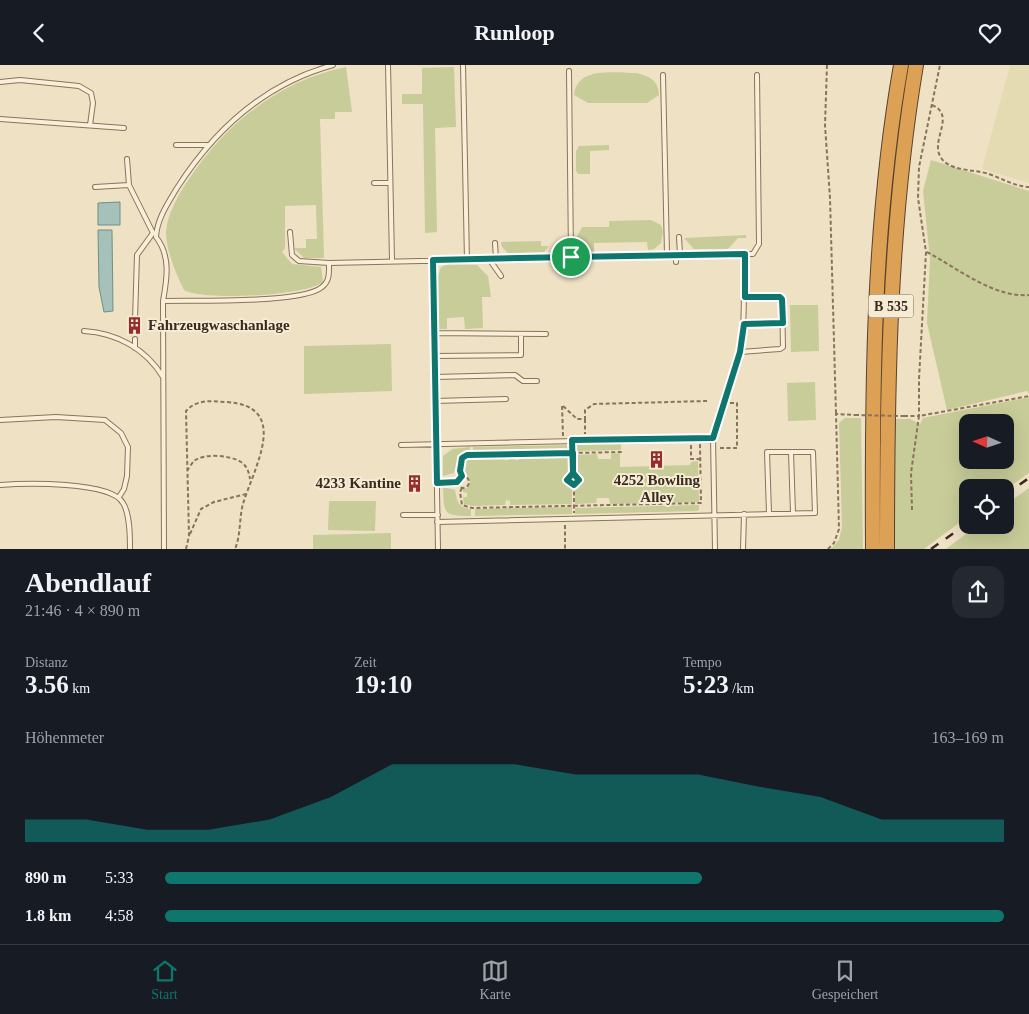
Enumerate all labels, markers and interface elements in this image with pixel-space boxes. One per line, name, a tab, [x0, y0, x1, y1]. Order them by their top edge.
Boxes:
icon: back	[25, 19, 53, 47]
icon: heart	[976, 19, 1004, 47]
text: Runloop	[474, 20, 555, 45]
pin	[550, 236, 592, 278]
icon: arrive	[557, 243, 585, 271]
road number: B 535	[868, 295, 914, 317]
building icon: Fahrzeugwaschanlage	[124, 315, 144, 335]
place label: Fahrzeugwaschanlage	[148, 317, 290, 333]
north arrow	[959, 414, 1014, 469]
map controls	[959, 414, 1014, 534]
building icon: 4252 Bowling Alley	[647, 449, 667, 469]
place label: 4252 Bowling Alley	[614, 472, 701, 505]
building icon: 4233 Kantine	[405, 473, 425, 493]
place label: 4233 Kantine	[316, 475, 401, 491]
button: locate	[959, 479, 1014, 534]
button: share	[952, 566, 1004, 618]
text: Abendlauf	[25, 567, 151, 598]
text: 21:46 · 4 × 890 m	[25, 602, 140, 619]
text: Distanz	[25, 655, 68, 670]
text: Zeit	[354, 655, 377, 670]
text: Tempo	[683, 655, 722, 670]
text: 3.56	[25, 671, 69, 698]
text: 19:10	[354, 671, 412, 698]
text: 5:23	[683, 671, 729, 698]
text: km	[69, 681, 90, 696]
text: /km	[729, 681, 754, 696]
text: Höhenmeter	[25, 729, 104, 746]
text: 163–169 m	[932, 729, 1004, 746]
text: 890 m	[25, 869, 66, 886]
text: 5:33	[105, 869, 133, 886]
text: 1.8 km	[25, 907, 71, 924]
text: 4:58	[105, 907, 133, 924]
tab: Start	[151, 957, 179, 1003]
tab: Karte	[480, 957, 511, 1003]
tab: Gespeichert	[812, 957, 878, 1003]

